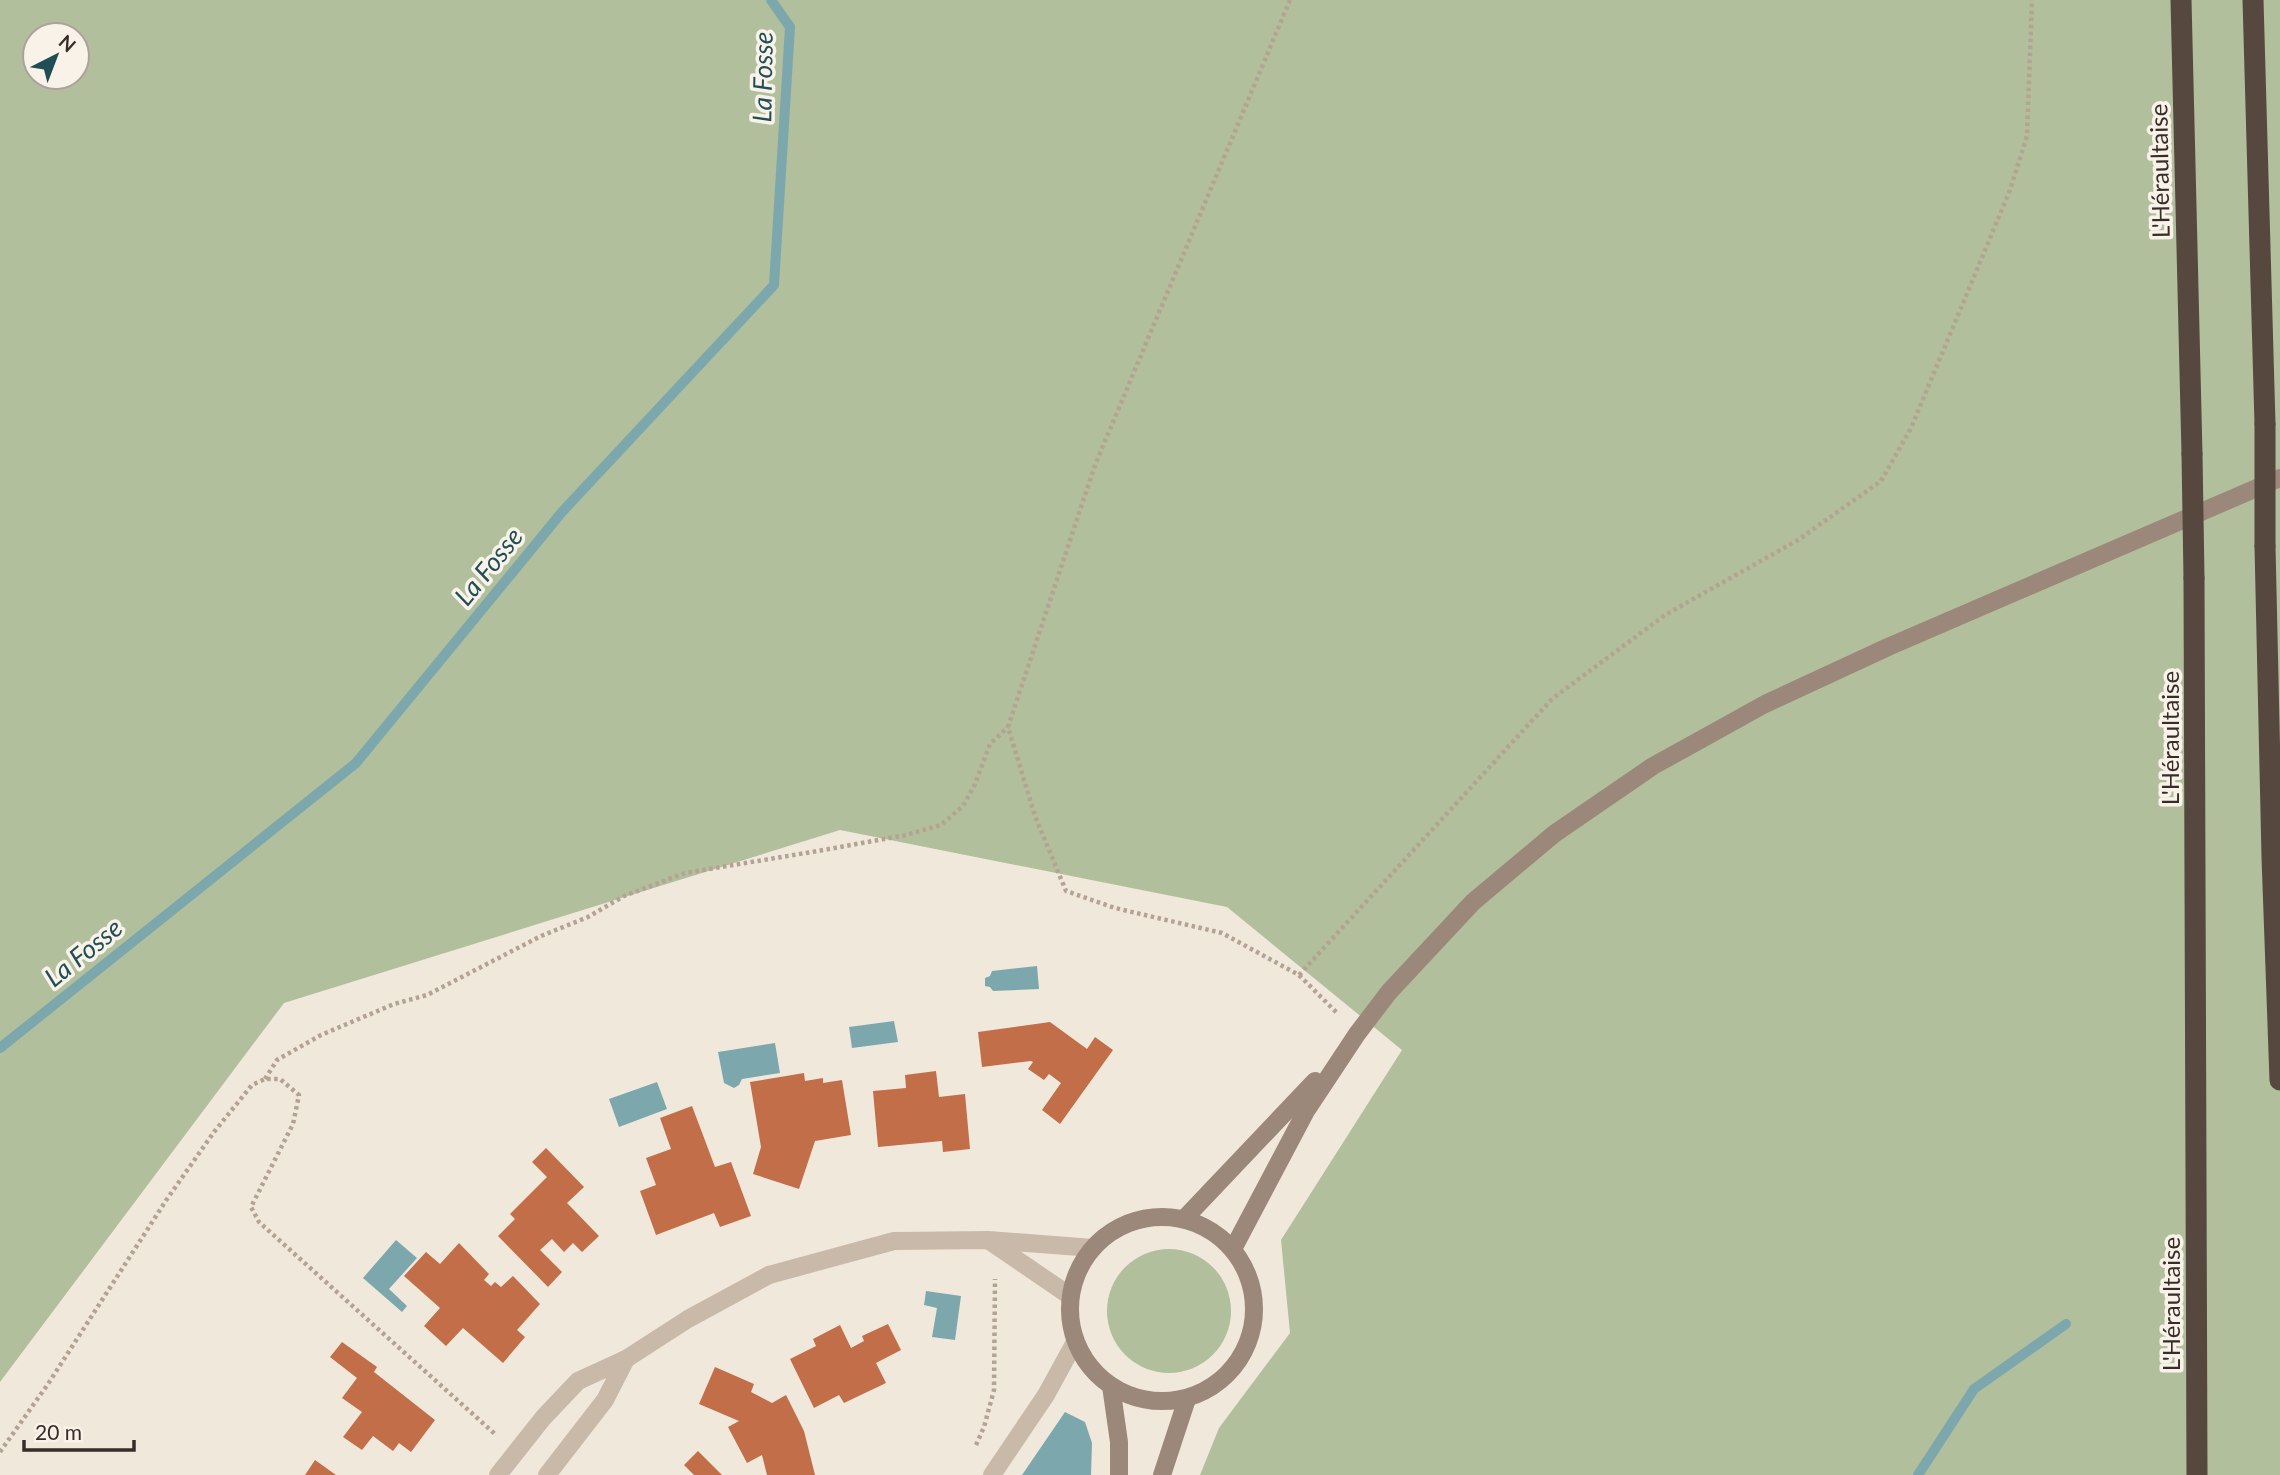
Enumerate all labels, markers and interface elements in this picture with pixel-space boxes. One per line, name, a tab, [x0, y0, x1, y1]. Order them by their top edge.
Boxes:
north arrow	[21, 21, 91, 91]
text: N	[55, 30, 81, 56]
water label: La Fosse	[745, 31, 779, 123]
street label: L'Héraultaise	[2143, 104, 2175, 238]
water label: La Fosse	[447, 521, 529, 611]
street label: L'Héraultaise	[2155, 671, 2184, 805]
water label: La Fosse	[38, 911, 128, 993]
street label: L'Héraultaise	[2156, 1237, 2185, 1371]
scale bar	[24, 1408, 135, 1452]
text: 20 m	[35, 1419, 82, 1444]

